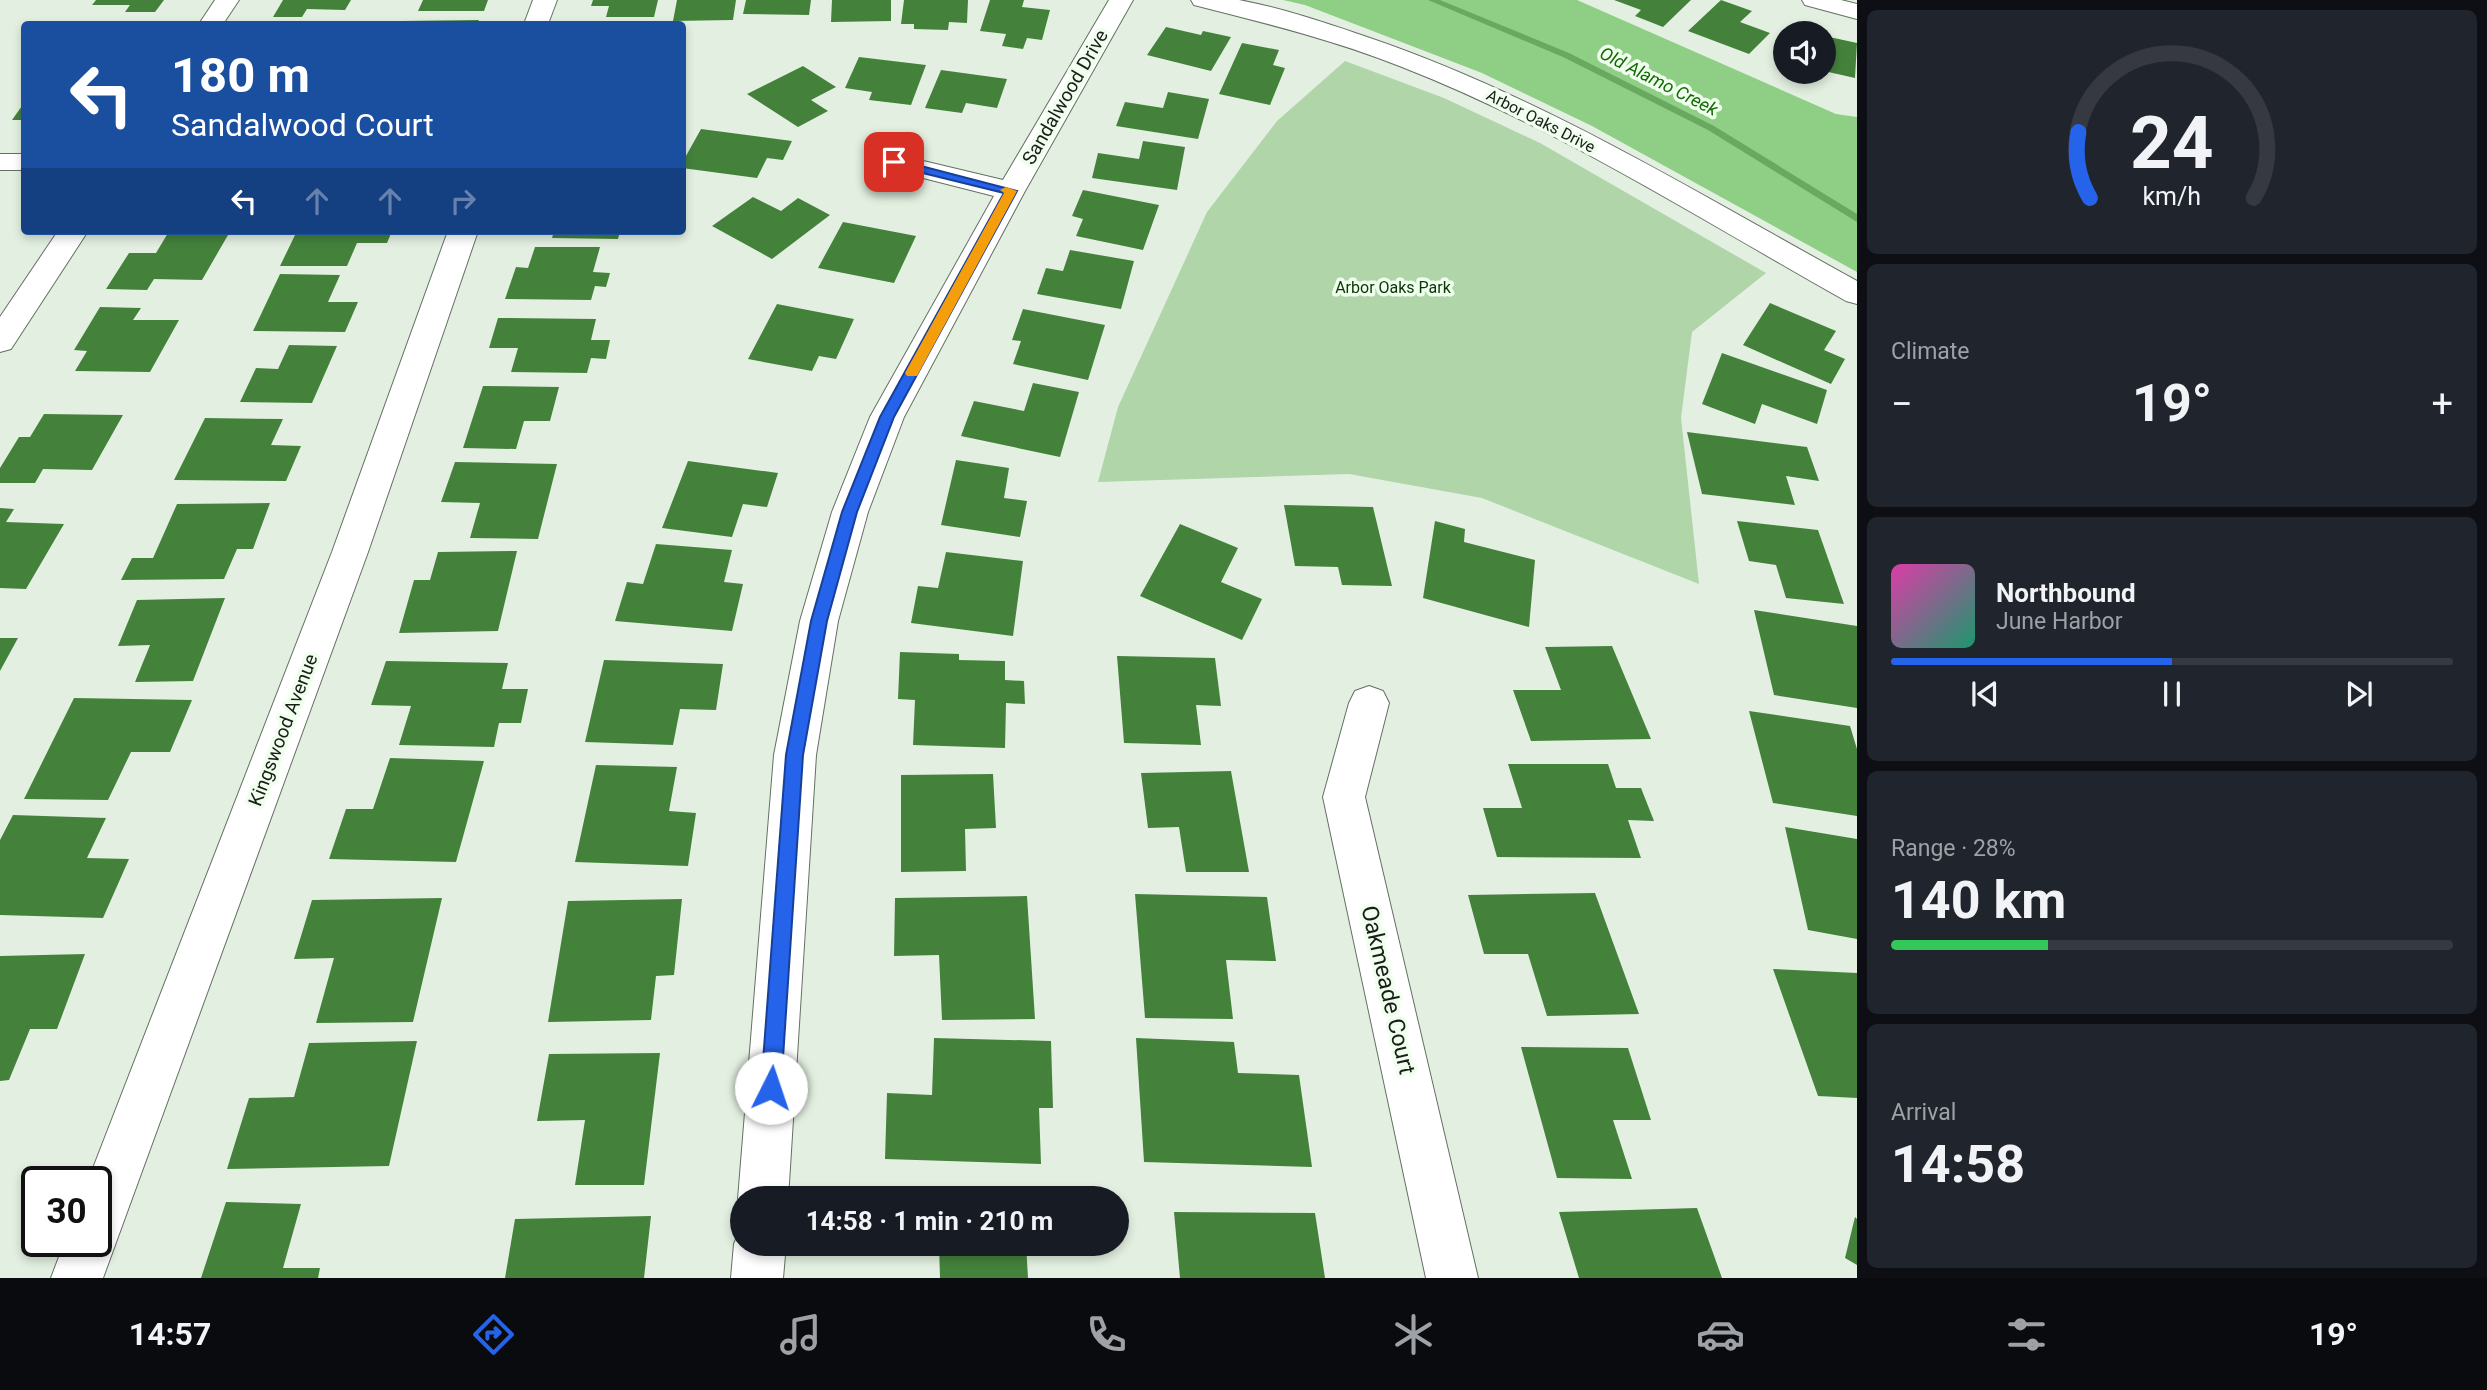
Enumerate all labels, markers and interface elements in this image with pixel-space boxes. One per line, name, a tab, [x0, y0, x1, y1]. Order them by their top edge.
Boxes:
map controls	[1773, 21, 1836, 84]
button: sound	[1773, 21, 1836, 84]
street label: Sandalwood Drive	[1017, 25, 1113, 169]
water label: Old Alamo Creek	[1596, 42, 1723, 120]
text: 180 m	[171, 47, 310, 104]
icon: left	[56, 49, 147, 140]
street label: Arbor Oaks Drive	[1484, 85, 1598, 157]
text: 24	[2130, 100, 2214, 186]
text: Sandalwood Court	[171, 106, 434, 144]
pin	[864, 132, 924, 192]
icon: arrive	[875, 143, 913, 181]
icon: left	[225, 182, 263, 220]
icon: ahead	[298, 182, 336, 220]
icon: ahead	[371, 182, 409, 220]
icon: right	[444, 182, 482, 220]
text: km/h	[2143, 182, 2201, 211]
park label: Arbor Oaks Park	[1335, 278, 1452, 297]
text: Climate	[1891, 338, 1970, 365]
text: 19°	[2132, 373, 2212, 434]
text: −	[1891, 382, 1913, 426]
text: +	[2431, 382, 2453, 426]
text: Northbound	[1996, 578, 2136, 608]
text: June Harbor	[1996, 608, 2123, 635]
street label: Kingswood Avenue	[243, 651, 323, 809]
icon: previous	[1966, 675, 2004, 713]
icon: pause	[2153, 675, 2191, 713]
icon: next	[2340, 675, 2378, 713]
text: Range · 28%	[1891, 835, 2016, 862]
text: 140 km	[1891, 870, 2066, 931]
street label: Oakmeade Court	[1355, 903, 1421, 1077]
position arrow	[734, 1051, 808, 1125]
text: Arrival	[1891, 1099, 1956, 1126]
text: 14:58	[1891, 1134, 2025, 1195]
speed limit sign: 30	[21, 1166, 112, 1257]
text: 14:58 · 1 min · 210 m	[806, 1206, 1053, 1236]
icon: directions	[469, 1310, 518, 1359]
icon: music	[776, 1310, 825, 1359]
icon: phone	[1082, 1310, 1131, 1359]
icon: climate	[1389, 1310, 1438, 1359]
icon: car	[1696, 1310, 1745, 1359]
icon: filters	[2002, 1310, 2051, 1359]
text: 14:57	[129, 1315, 211, 1353]
text: 19°	[2309, 1315, 2358, 1353]

